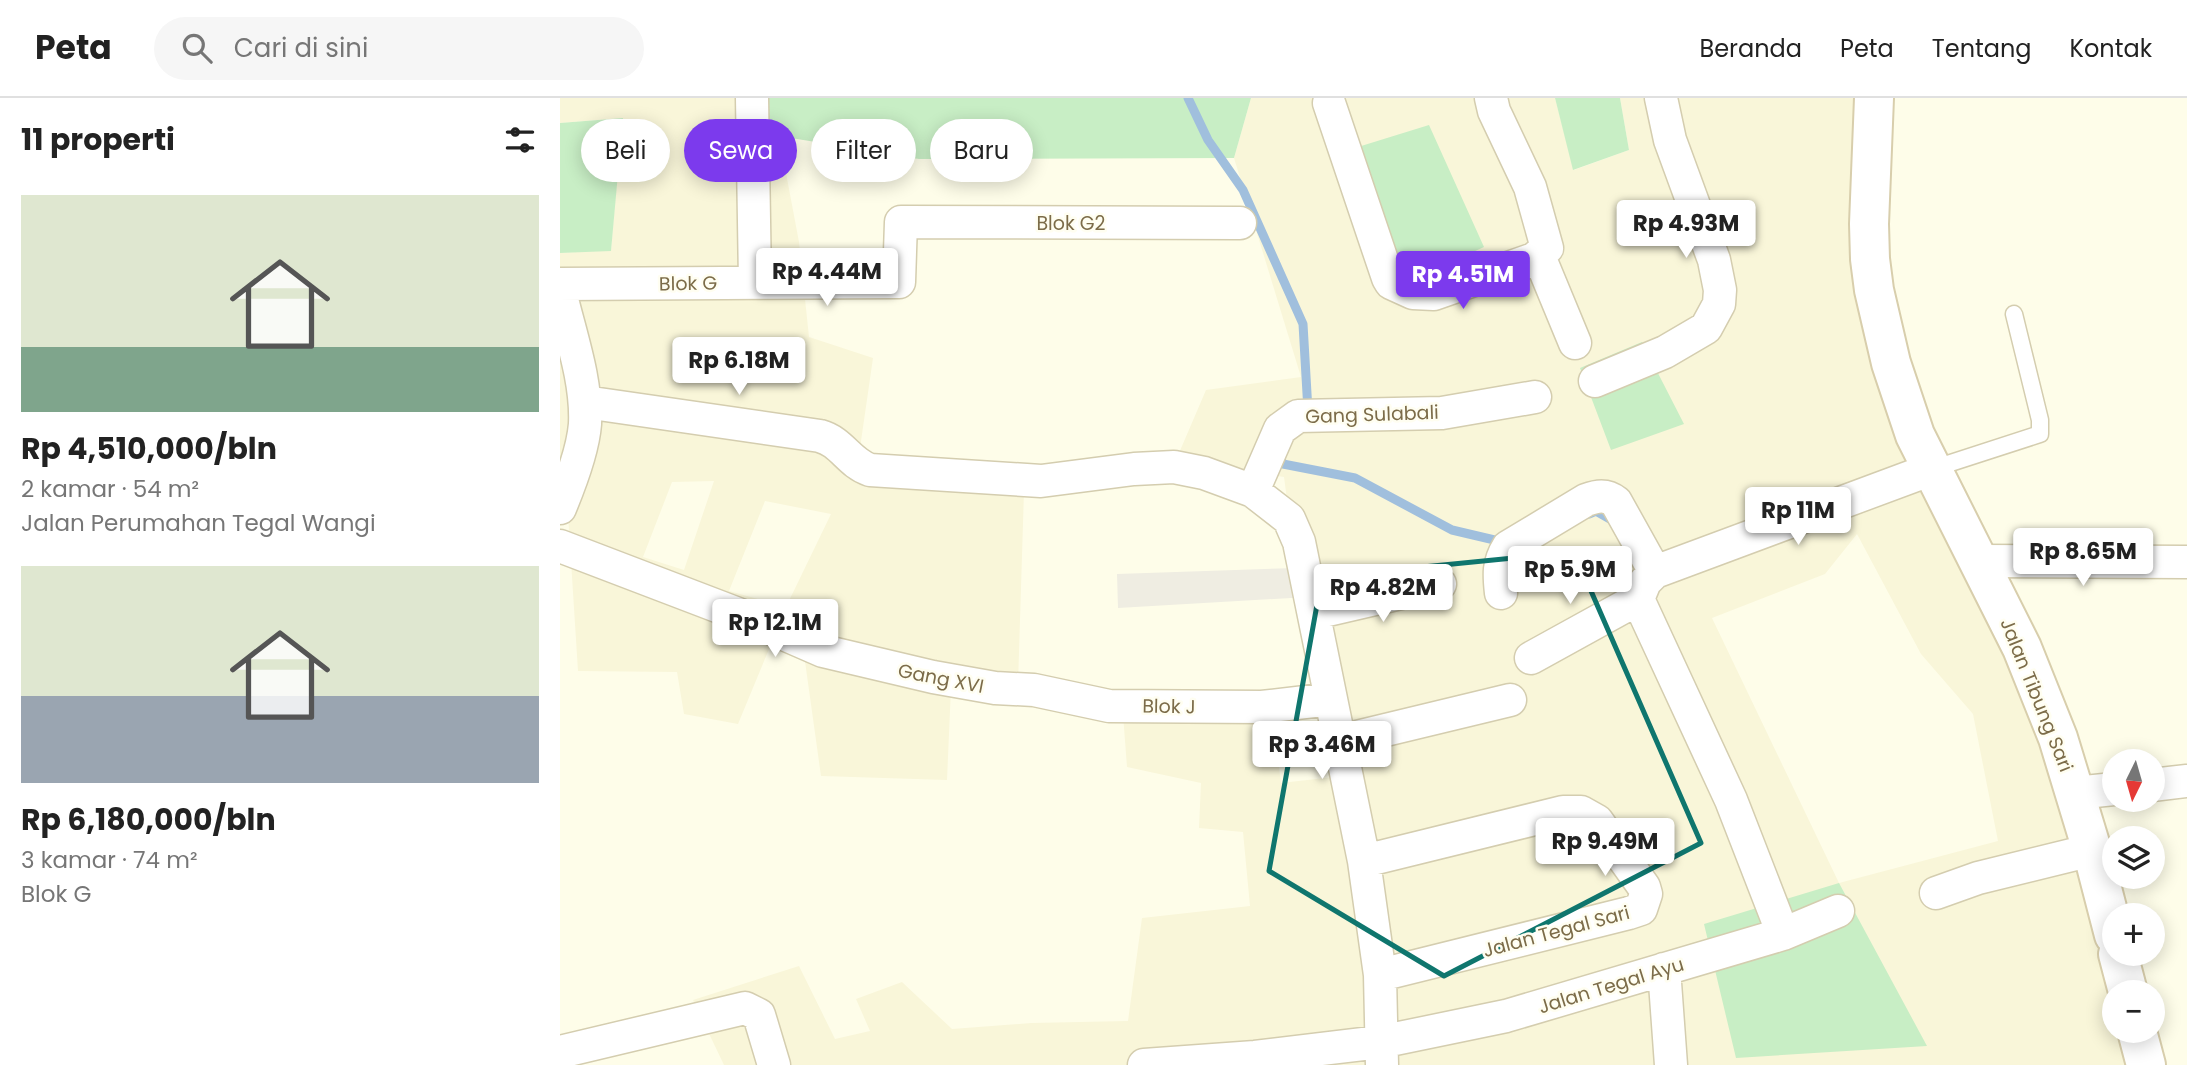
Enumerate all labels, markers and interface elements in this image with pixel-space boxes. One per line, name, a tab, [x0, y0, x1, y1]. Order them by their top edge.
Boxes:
search box	[154, 17, 644, 80]
text: Peta	[35, 24, 112, 71]
icon: search	[178, 29, 216, 67]
text: Cari di sini	[234, 30, 368, 66]
text: Beranda	[1699, 32, 1802, 65]
text: Peta	[1840, 32, 1894, 65]
text: Tentang	[1932, 32, 2032, 65]
text: Kontak	[2070, 32, 2152, 65]
text: 11 properti	[21, 118, 175, 161]
chip: Beli	[581, 119, 670, 182]
chip: Sewa	[684, 119, 797, 182]
chip: Filter	[811, 119, 916, 182]
chip: Baru	[930, 119, 1033, 182]
icon: filters	[501, 121, 539, 159]
pin: Rp 4.93M	[1614, 200, 1758, 260]
text: Rp 4.93M	[1633, 207, 1739, 239]
street label: Blok G2	[1036, 210, 1106, 237]
icon: home	[217, 241, 343, 367]
pin: Rp 4.44M	[755, 248, 899, 308]
pin: Rp 4.51M	[1391, 252, 1535, 311]
text: Rp 4.44M	[772, 255, 882, 287]
text: Rp 4.51M	[1412, 258, 1514, 290]
street label: Blok G	[659, 269, 717, 298]
pin: Rp 6.18M	[667, 338, 811, 397]
text: Rp 6.18M	[688, 344, 790, 376]
street label: Gang Sulabali	[1305, 399, 1439, 430]
text: Rp 4,510,000/bln	[21, 427, 277, 470]
text: 2 kamar · 54 m²	[21, 473, 199, 505]
pin: Rp 11M	[1741, 488, 1855, 547]
text: Rp 11M	[1761, 494, 1835, 526]
text: Jalan Perumahan Tegal Wangi	[21, 507, 376, 539]
pin: Rp 8.65M	[2011, 528, 2155, 588]
text: Rp 8.65M	[2029, 535, 2137, 567]
pin: Rp 5.9M	[1505, 546, 1635, 606]
text: Rp 5.9M	[1524, 553, 1616, 585]
pin: Rp 4.82M	[1311, 564, 1455, 624]
text: Rp 4.82M	[1330, 571, 1436, 603]
pin: Rp 12.1M	[703, 600, 847, 659]
text: Rp 12.1M	[728, 606, 822, 638]
icon: home	[217, 612, 343, 738]
street label: Jalan Tibung Sari	[1993, 614, 2080, 776]
street label: Gang XVI	[896, 657, 986, 700]
street label: Blok J	[1142, 693, 1196, 720]
pin: Rp 3.46M	[1250, 722, 1394, 781]
text: Rp 3.46M	[1268, 728, 1376, 760]
north arrow	[2102, 749, 2165, 812]
map controls	[2102, 749, 2165, 1043]
text: Rp 6,180,000/bln	[21, 798, 276, 841]
pin: Rp 9.49M	[1533, 818, 1677, 878]
text: Rp 9.49M	[1552, 825, 1658, 857]
button: layers	[2102, 826, 2165, 889]
text: 3 kamar · 74 m²	[21, 844, 198, 876]
text: Blok G	[21, 878, 91, 910]
street label: Jalan Tegal Sari	[1480, 899, 1633, 964]
button: +	[2102, 903, 2165, 966]
street label: Jalan Tegal Ayu	[1535, 951, 1687, 1020]
button: −	[2102, 980, 2165, 1043]

